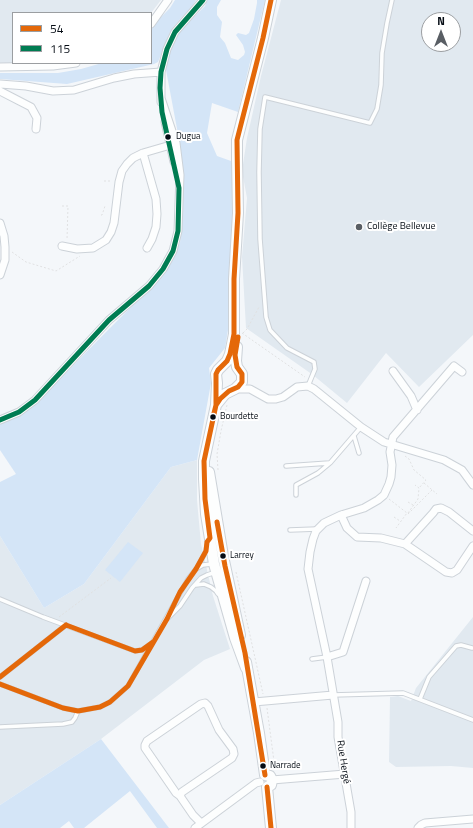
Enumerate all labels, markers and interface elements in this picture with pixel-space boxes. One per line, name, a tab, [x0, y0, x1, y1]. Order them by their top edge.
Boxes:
legend	[12, 12, 152, 64]
north arrow	[421, 12, 461, 52]
text: N	[437, 13, 445, 29]
text: 54	[50, 19, 63, 38]
text: 115	[50, 39, 70, 58]
marker: Dugua	[163, 132, 173, 142]
place label: Dugua	[176, 132, 200, 142]
place label: Collège Bellevue	[367, 221, 436, 233]
marker: Collège Bellevue	[354, 222, 364, 232]
marker: Bourdette	[208, 412, 218, 422]
place label: Bourdette	[220, 412, 258, 422]
marker: Larrey	[218, 551, 228, 561]
place label: Larrey	[230, 551, 254, 561]
street label: Rue Hergé	[334, 739, 352, 785]
marker: Narrade	[258, 761, 268, 771]
place label: Narrade	[270, 761, 301, 771]

